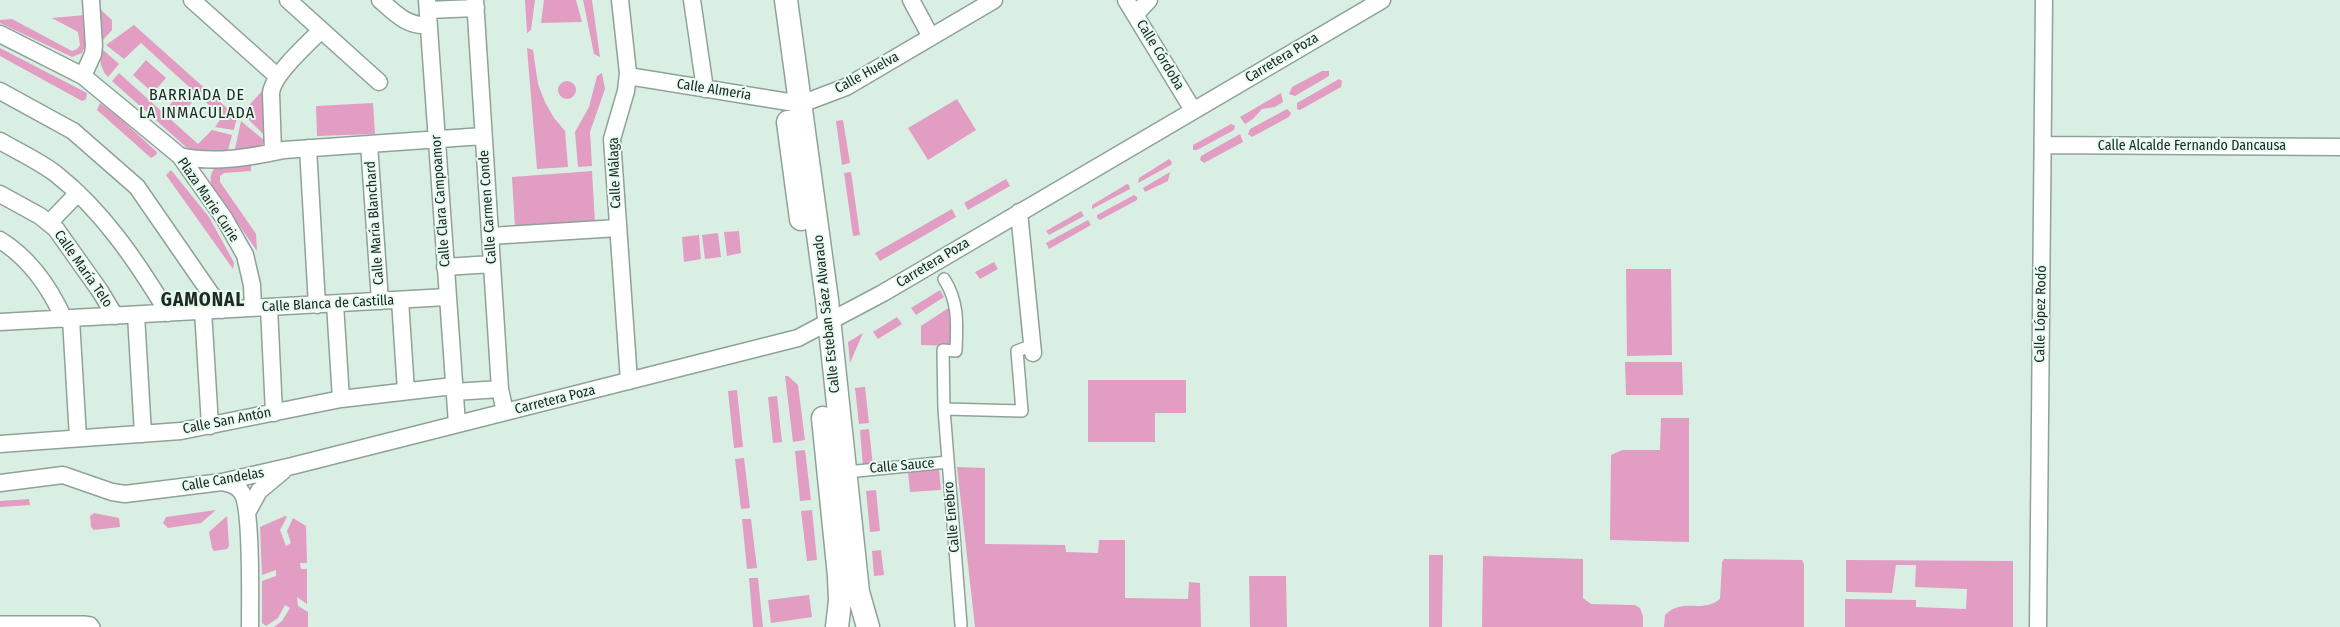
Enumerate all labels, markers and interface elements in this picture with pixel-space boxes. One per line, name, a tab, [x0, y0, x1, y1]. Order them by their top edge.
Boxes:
street label: Calle Córdoba	[1132, 17, 1188, 93]
street label: Carretera Poza	[1242, 30, 1322, 86]
street label: Calle Huelva	[832, 49, 902, 97]
street label: Calle Almería	[676, 76, 752, 104]
district label: BARRIADA DE LA INMACULADA	[137, 86, 257, 124]
street label: Calle Clara Campoamor	[428, 134, 454, 268]
street label: Calle Málaga	[605, 137, 625, 209]
street label: Calle Alcalde Fernando Dancausa	[2098, 138, 2286, 154]
street label: Calle Carmen Conde	[476, 149, 500, 265]
street label: Plaza Marie Curie	[174, 155, 242, 245]
street label: Calle María Blanchard	[362, 160, 388, 286]
street label: Calle María Telo	[50, 227, 116, 311]
street label: Calle Esteban Sáez Alvarado	[810, 234, 844, 394]
street label: Carretera Poza	[893, 235, 973, 291]
street label: Calle López Rodó	[2032, 265, 2050, 363]
district label: GAMONAL	[160, 290, 246, 312]
street label: Calle Blanca de Castilla	[261, 292, 395, 316]
street label: Carretera Poza	[513, 382, 597, 418]
street label: Calle San Antón	[181, 404, 273, 438]
street label: Calle Sauce	[869, 455, 935, 477]
street label: Calle Candelas	[181, 465, 265, 495]
street label: Calle Enebro	[941, 481, 963, 553]

